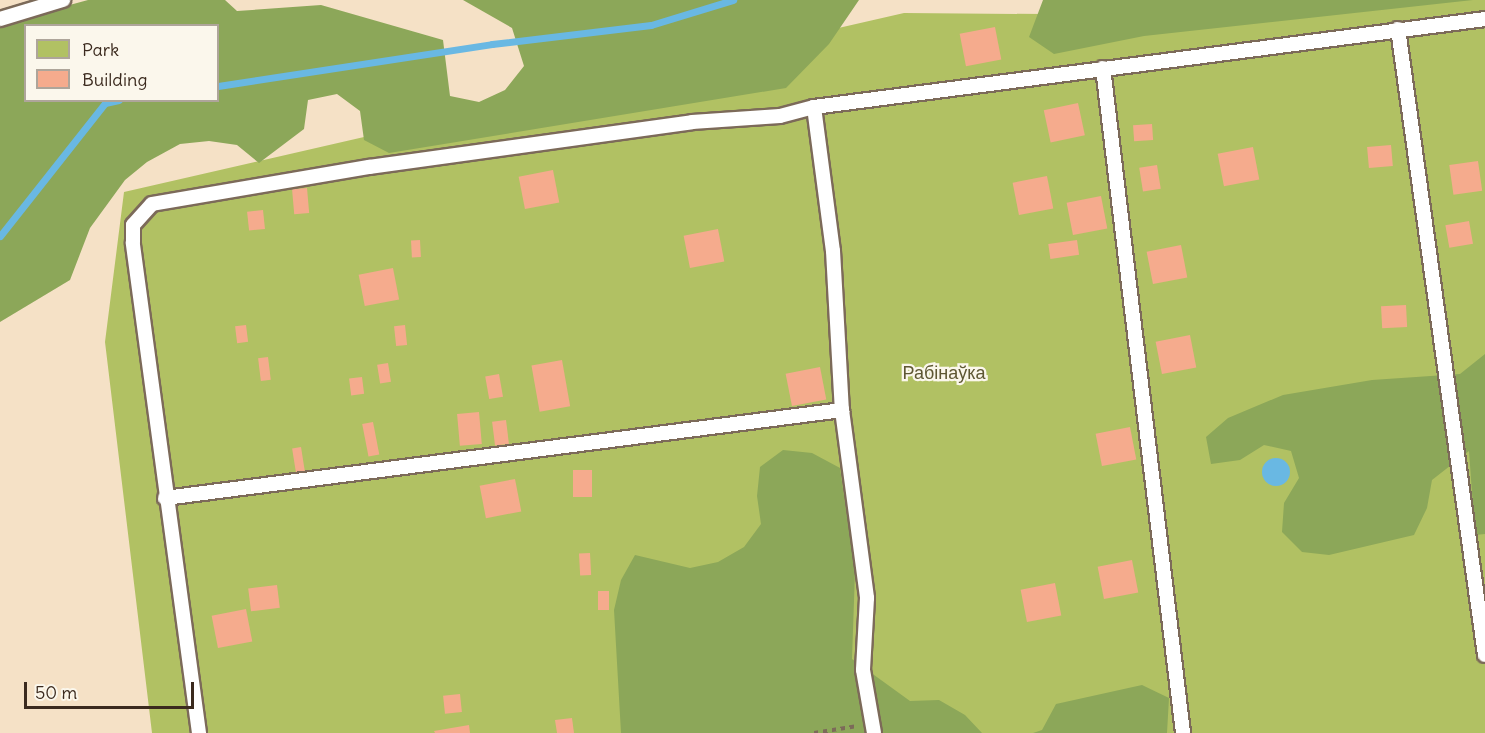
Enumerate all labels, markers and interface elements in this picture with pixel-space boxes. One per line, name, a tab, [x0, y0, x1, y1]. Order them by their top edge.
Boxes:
legend	[24, 24, 219, 102]
text: Park	[82, 38, 119, 61]
text: Building	[82, 68, 147, 91]
park label: Рабінаўка	[903, 362, 985, 384]
scale bar	[27, 670, 196, 708]
text: 50 m	[35, 681, 77, 704]

